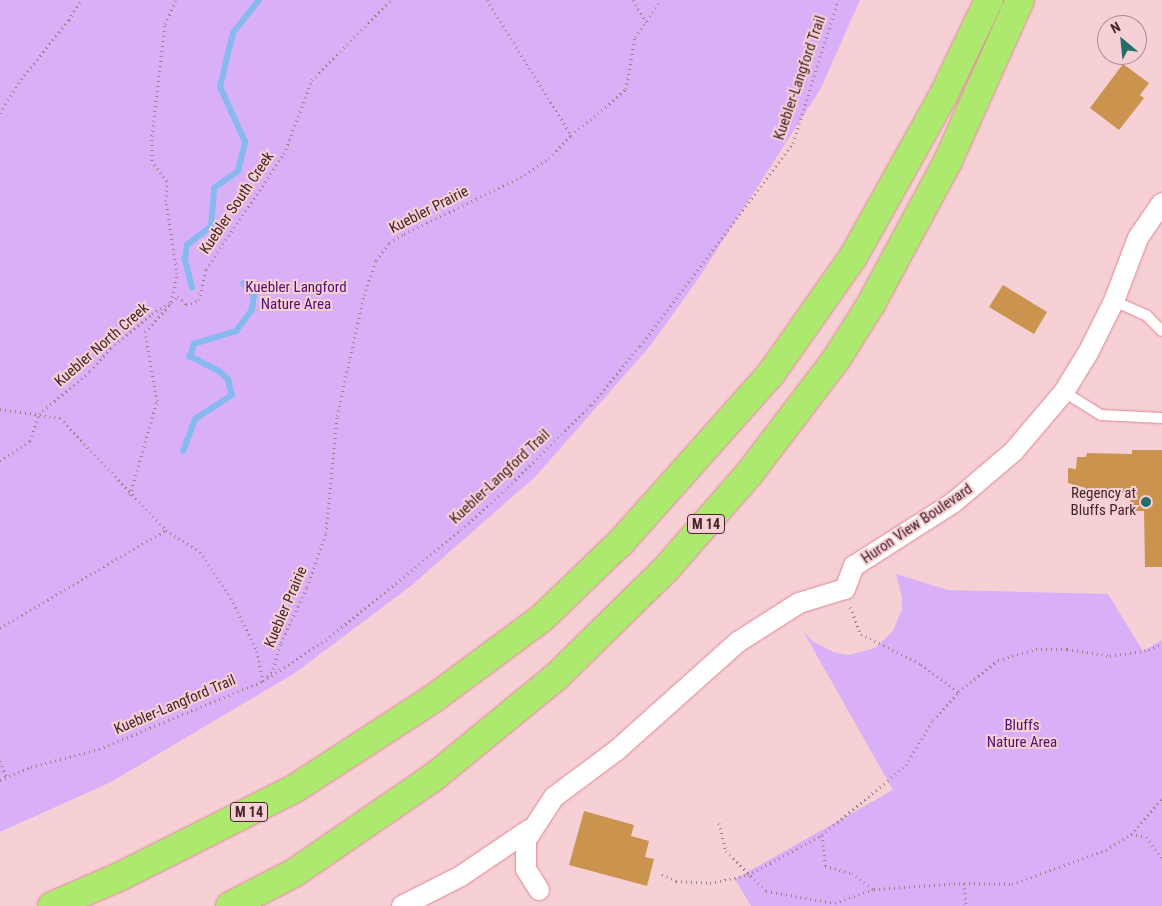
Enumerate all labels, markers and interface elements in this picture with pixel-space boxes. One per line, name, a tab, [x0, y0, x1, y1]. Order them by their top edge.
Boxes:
street label: Kuebler-Langford Trail	[770, 13, 830, 143]
north arrow	[1097, 15, 1147, 65]
text: N	[1108, 19, 1123, 37]
street label: Kuebler South Creek	[196, 148, 278, 258]
street label: Kuebler Prairie	[386, 182, 472, 238]
park label: Kuebler Langford Nature Area	[245, 278, 347, 313]
street label: Kuebler North Creek	[51, 299, 153, 391]
street label: Kuebler-Langford Trail	[446, 426, 554, 528]
street label: Huron View Boulevard	[858, 480, 976, 568]
place label: Regency at Bluffs Park	[1071, 484, 1136, 519]
marker: Regency at Bluffs Park	[1140, 496, 1152, 508]
road number: M 14	[686, 512, 726, 536]
street label: Kuebler Prairie	[261, 564, 311, 650]
street label: Kuebler-Langford Trail	[111, 671, 239, 739]
park label: Bluffs Nature Area	[987, 716, 1057, 751]
road number: M 14	[229, 800, 269, 824]

